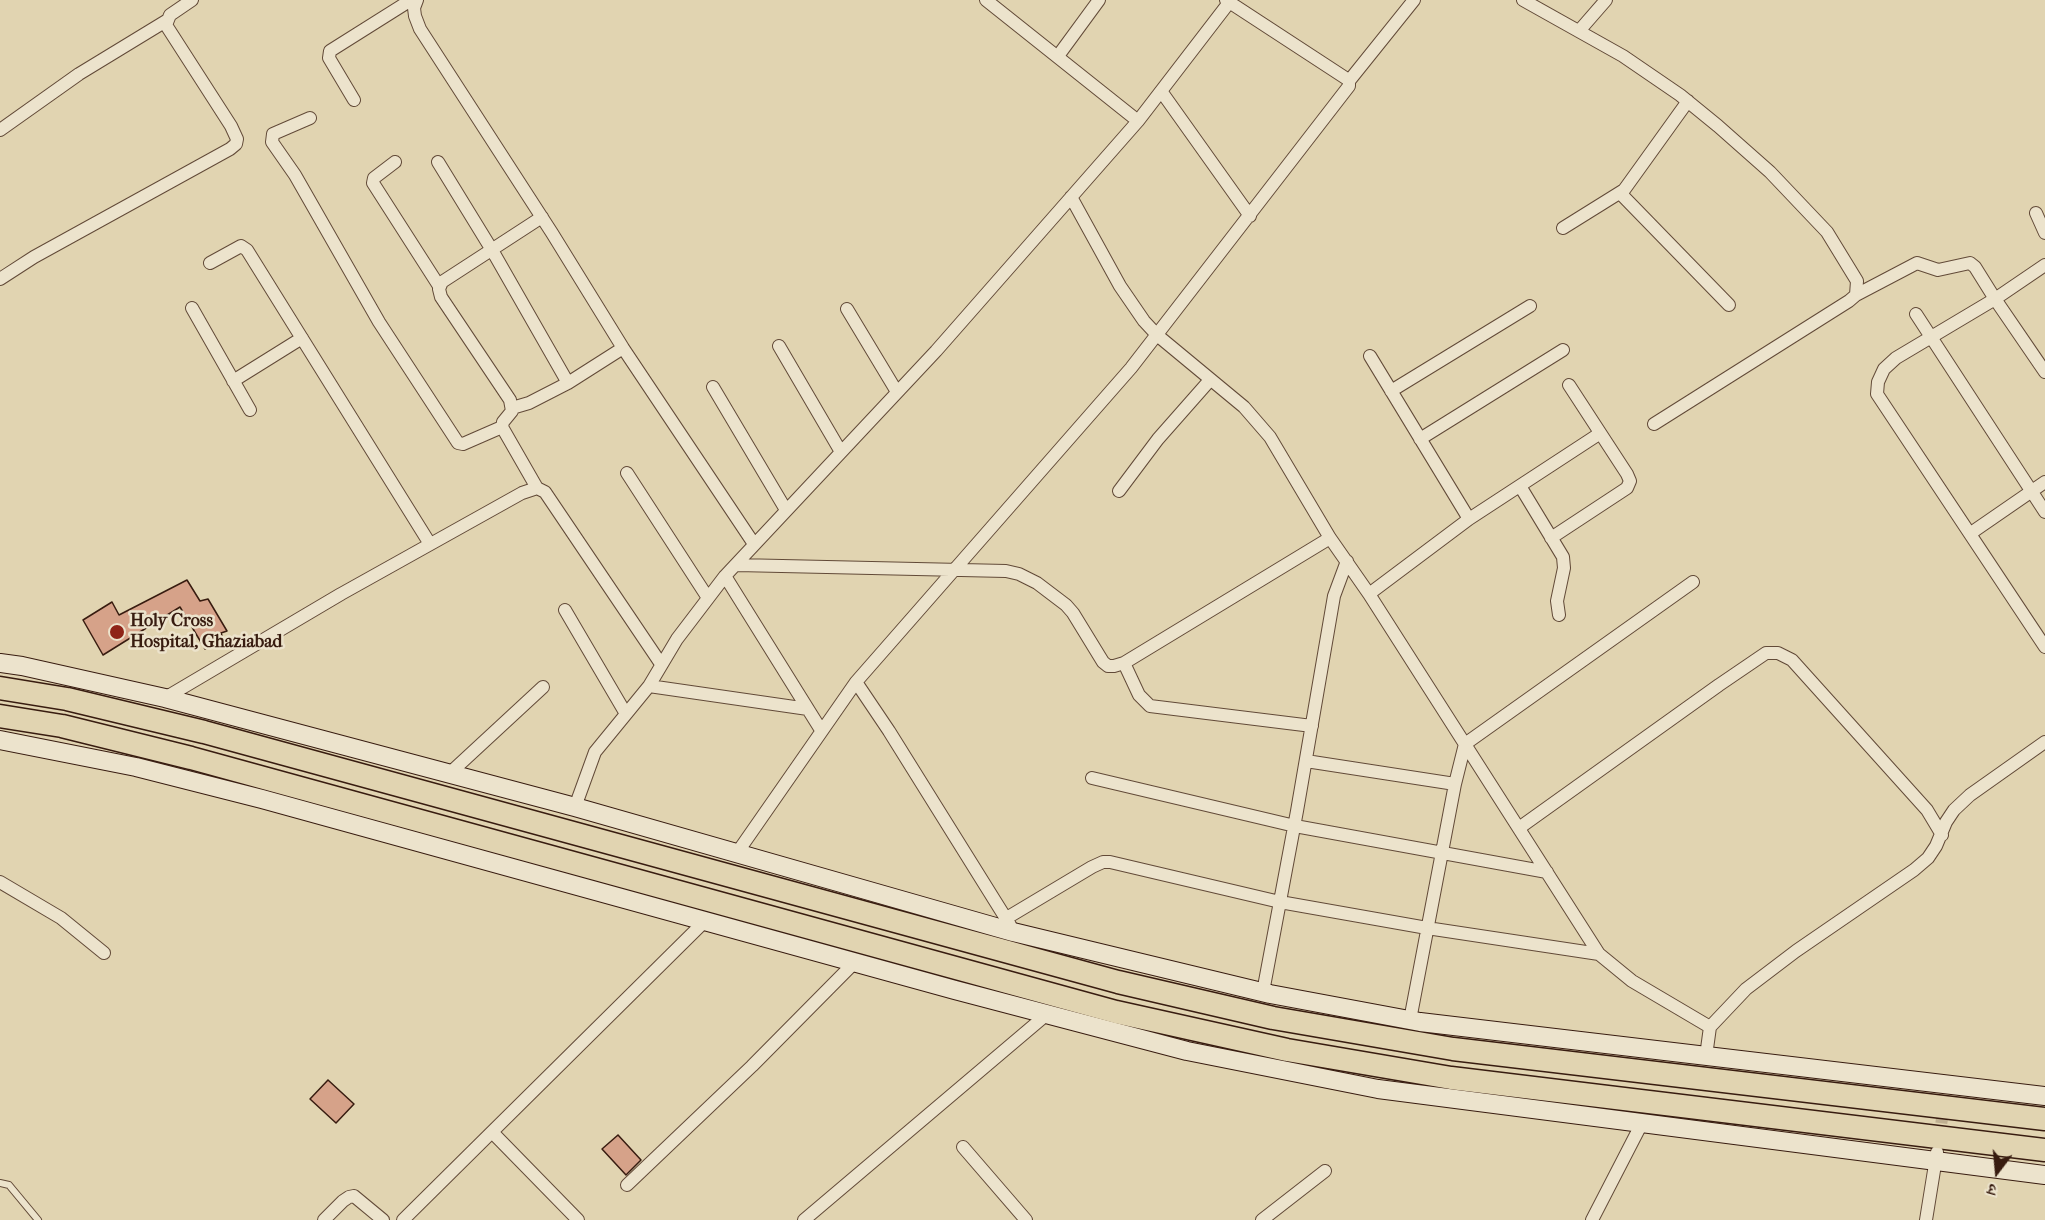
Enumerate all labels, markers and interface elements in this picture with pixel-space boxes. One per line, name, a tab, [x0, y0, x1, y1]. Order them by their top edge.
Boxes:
place label: Holy Cross Hospital, Ghaziabad	[130, 611, 282, 654]
marker: Holy Cross Hospital, Ghaziabad	[108, 623, 126, 641]
north arrow	[1967, 1142, 2027, 1202]
text: उ	[1985, 1180, 1998, 1200]

